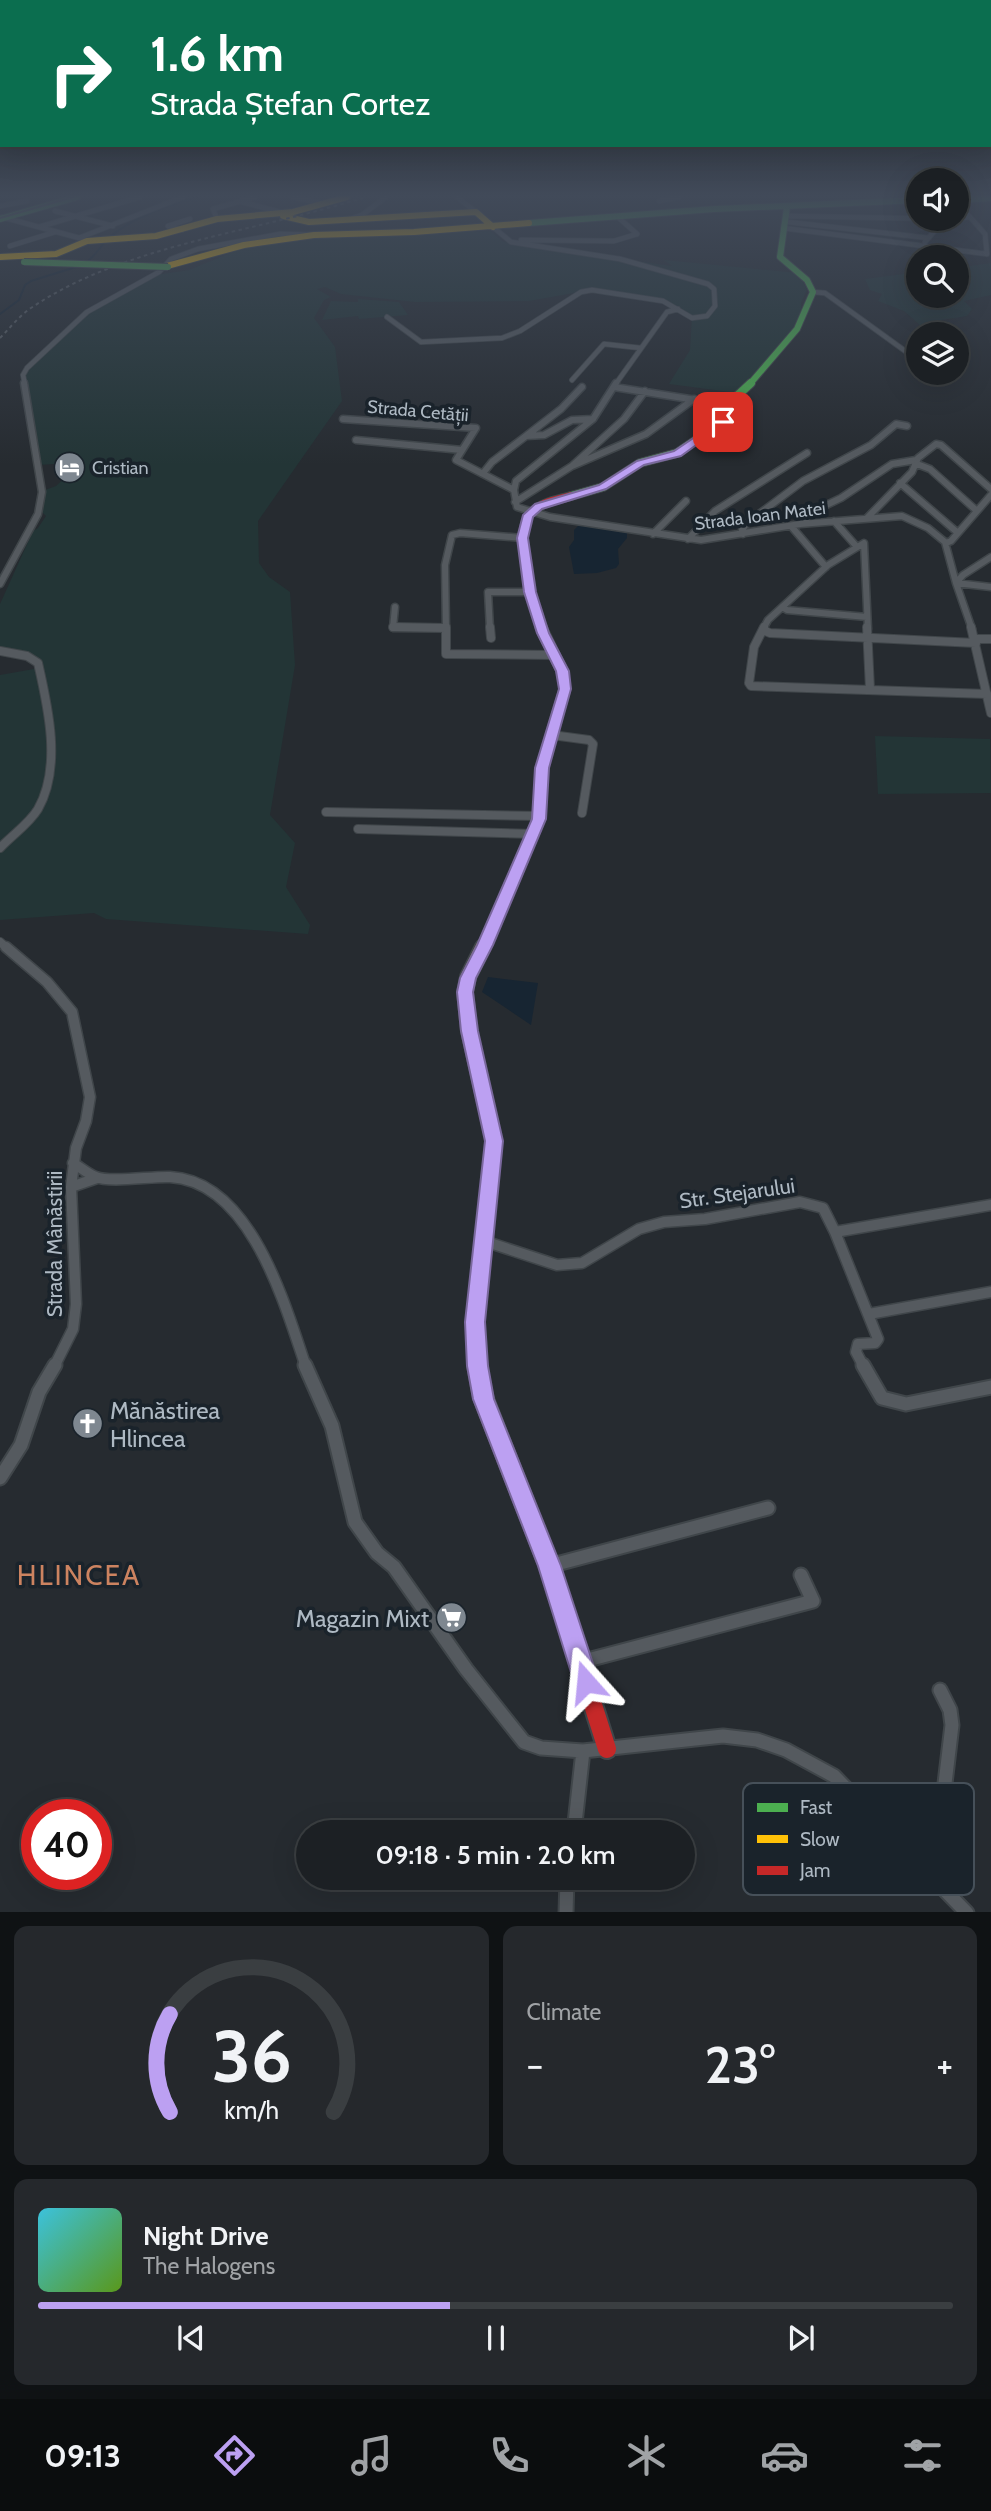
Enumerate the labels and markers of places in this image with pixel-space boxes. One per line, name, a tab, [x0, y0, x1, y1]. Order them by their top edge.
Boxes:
pin	[693, 392, 753, 452]
hotel icon: Cristian	[52, 451, 86, 485]
place label: Cristian	[92, 457, 149, 479]
place label: Mănăstirea Hlincea	[110, 1396, 220, 1453]
church icon: Mănăstirea Hlincea	[70, 1407, 104, 1441]
supermarket icon: Magazin Mixt	[435, 1601, 469, 1635]
place label: Magazin Mixt	[296, 1604, 429, 1633]

